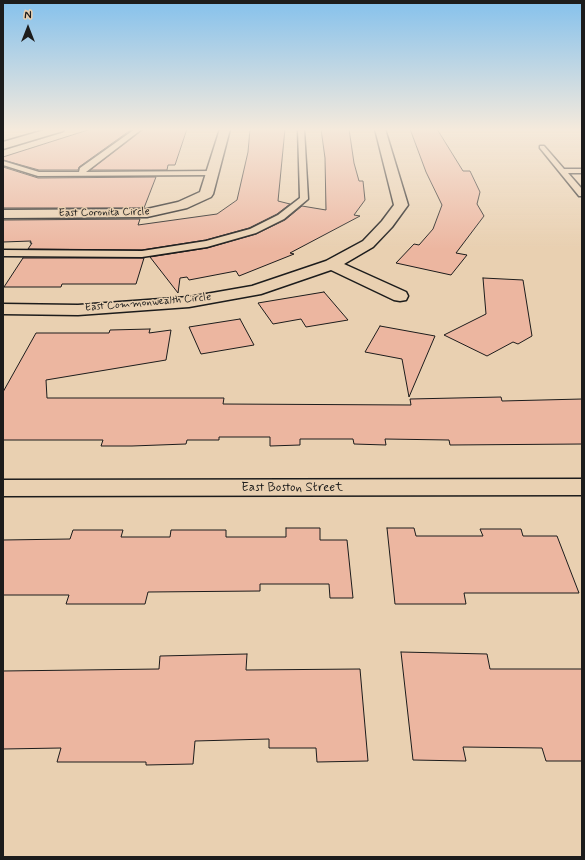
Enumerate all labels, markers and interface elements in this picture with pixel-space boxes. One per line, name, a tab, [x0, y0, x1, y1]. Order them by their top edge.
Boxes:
north arrow	[8, 8, 48, 48]
text: N	[24, 9, 32, 23]
street label: East Coronita Circle	[58, 206, 150, 220]
street label: East Commonwealth Circle	[84, 291, 212, 315]
street label: East Boston Street	[241, 480, 343, 496]

